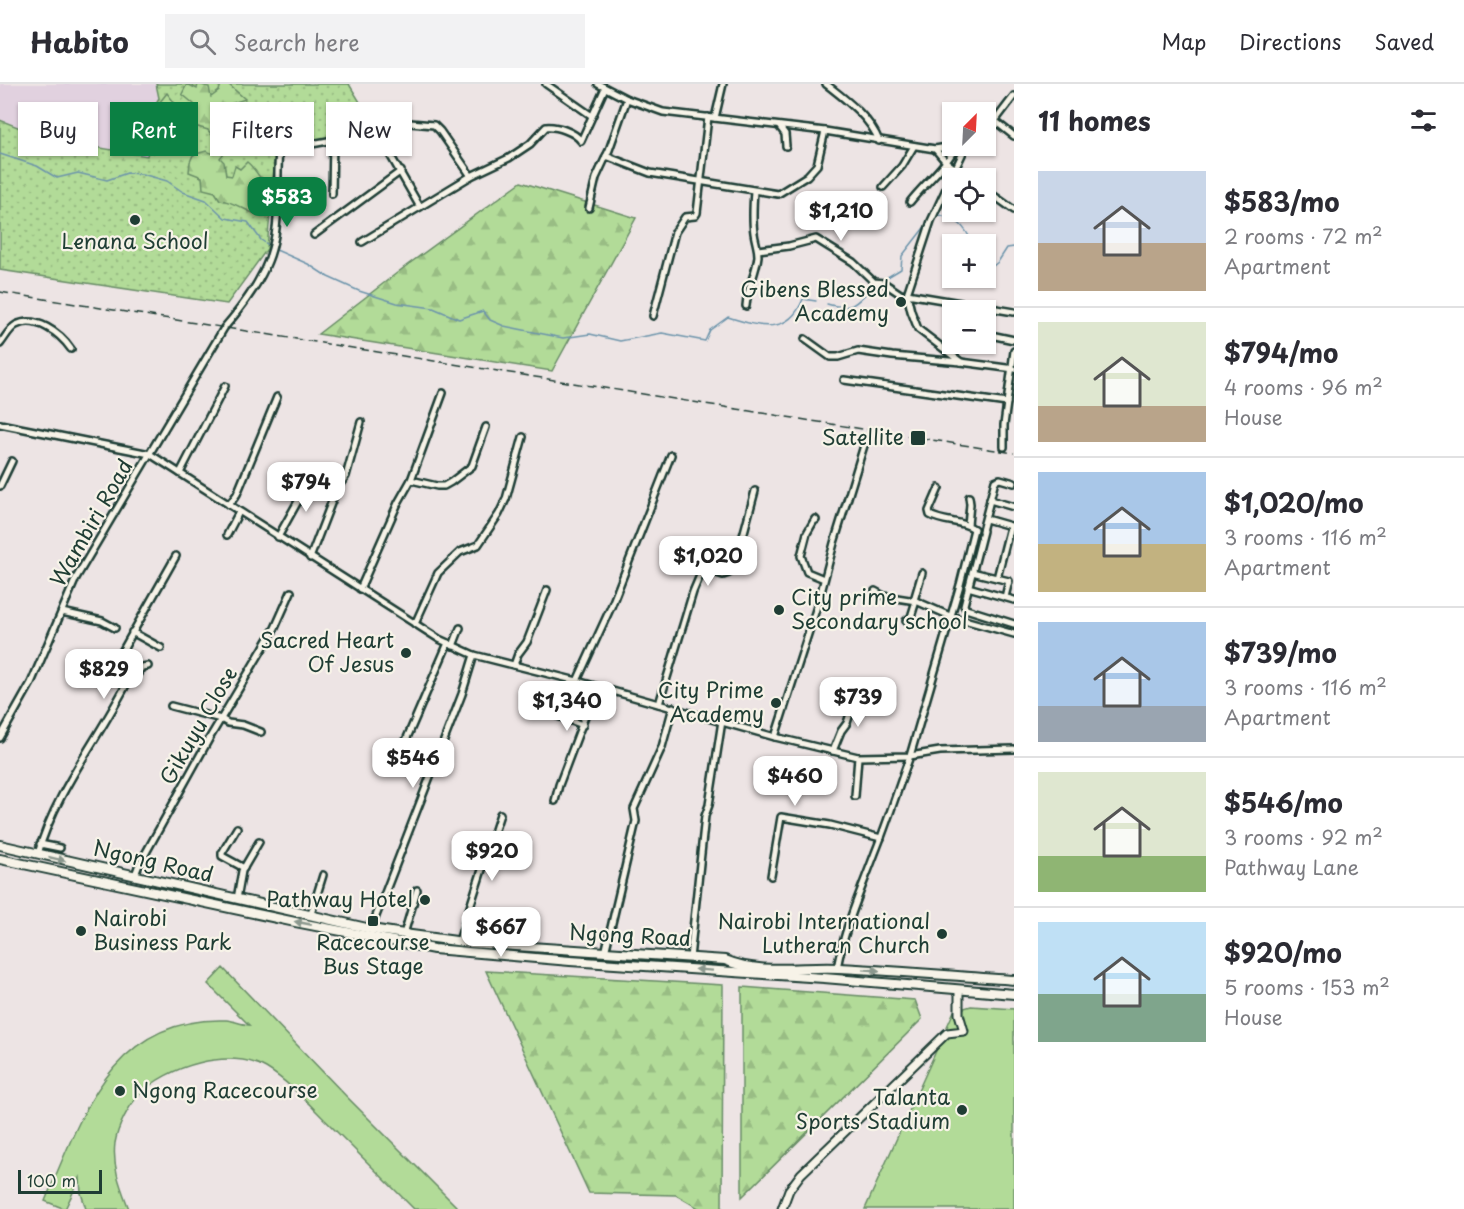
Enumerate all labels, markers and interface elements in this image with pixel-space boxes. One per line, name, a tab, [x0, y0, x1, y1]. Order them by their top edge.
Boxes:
search box	[165, 14, 585, 68]
text: Habito	[30, 20, 129, 63]
icon: search	[186, 25, 219, 58]
text: Search here	[234, 25, 360, 58]
text: Map	[1161, 25, 1206, 57]
text: Directions	[1239, 25, 1341, 57]
text: Saved	[1374, 25, 1434, 57]
text: 11 homes	[1038, 101, 1151, 140]
chip: Buy	[18, 102, 98, 156]
chip: Rent	[110, 102, 198, 156]
chip: Filters	[210, 102, 314, 156]
chip: New	[326, 102, 412, 156]
north arrow	[942, 102, 996, 156]
map controls	[942, 102, 996, 354]
icon: filters	[1407, 104, 1440, 137]
button: locate	[942, 168, 996, 222]
pin: $583	[251, 177, 323, 228]
text: $583	[262, 181, 312, 211]
text: $583/mo	[1224, 182, 1340, 221]
pin: $1,210	[792, 191, 890, 242]
text: $1,210	[809, 195, 873, 225]
icon: home	[1086, 195, 1158, 267]
marker: Lenana School	[128, 213, 142, 227]
text: 2 rooms · 72 m²	[1224, 221, 1383, 251]
place label: Lenana School	[61, 224, 209, 256]
button: +	[942, 234, 996, 288]
text: Apartment	[1224, 251, 1331, 281]
place label: Gibens Blessed Academy	[740, 272, 889, 328]
marker: Gibens Blessed Academy	[894, 295, 908, 309]
button: −	[942, 300, 996, 354]
text: $794/mo	[1224, 333, 1338, 372]
icon: home	[1086, 346, 1158, 418]
text: 4 rooms · 96 m²	[1224, 372, 1383, 402]
text: House	[1224, 402, 1283, 432]
place label: Satellite	[822, 420, 904, 452]
marker: Satellite	[909, 429, 927, 447]
street label: Wambiri Road	[41, 452, 140, 592]
pin: $794	[270, 462, 342, 513]
text: $794	[281, 466, 331, 496]
text: $1,020/mo	[1224, 483, 1363, 522]
icon: home	[1086, 496, 1158, 568]
text: 3 rooms · 116 m²	[1224, 522, 1387, 552]
pin: $1,020	[659, 536, 757, 587]
text: $1,020	[673, 540, 743, 570]
text: Apartment	[1224, 552, 1331, 582]
place label: City prime Secondary school	[791, 580, 968, 636]
marker: City prime Secondary school	[772, 603, 786, 617]
place label: Sacred Heart Of Jesus	[260, 623, 394, 679]
text: $739/mo	[1224, 633, 1337, 672]
marker: Sacred Heart Of Jesus	[399, 646, 413, 660]
icon: home	[1086, 646, 1158, 718]
pin: $829	[68, 649, 140, 700]
text: $829	[79, 653, 129, 683]
street label: Gikuyu Close	[151, 660, 244, 790]
text: 3 rooms · 116 m²	[1224, 672, 1387, 702]
place label: City Prime Academy	[658, 673, 764, 729]
pin: $739	[822, 677, 894, 728]
pin: $1,340	[518, 681, 616, 732]
text: $739	[834, 681, 882, 711]
text: $1,340	[532, 685, 602, 715]
marker: City Prime Academy	[769, 696, 783, 710]
text: Apartment	[1224, 702, 1331, 732]
pin: $546	[377, 738, 449, 789]
text: $546	[386, 742, 440, 772]
pin: $460	[759, 756, 831, 807]
text: $460	[767, 760, 823, 790]
text: $546/mo	[1224, 783, 1343, 822]
icon: home	[1086, 796, 1158, 868]
text: 3 rooms · 92 m²	[1224, 822, 1383, 852]
street label: Ngong Road	[90, 831, 217, 889]
pin: $920	[456, 831, 528, 882]
text: $920	[466, 835, 519, 865]
text: Pathway Lane	[1224, 852, 1359, 882]
one-way arrow	[48, 854, 66, 864]
place label: Pathway Hotel	[266, 882, 413, 914]
marker: Pathway Hotel	[418, 893, 432, 907]
place label: Nairobi Business Park	[93, 901, 232, 957]
place label: Nairobi International Lutheran Church	[718, 904, 930, 960]
pin: $667	[465, 907, 537, 958]
text: $667	[476, 911, 526, 941]
marker: Racecourse Bus Stage	[366, 914, 380, 928]
street label: Ngong Road	[568, 915, 692, 953]
one-way arrow	[293, 918, 312, 927]
marker: Nairobi Business Park	[74, 924, 88, 938]
place label: Racecourse Bus Stage	[316, 925, 430, 981]
marker: Nairobi International Lutheran Church	[935, 927, 949, 941]
text: $920/mo	[1224, 933, 1342, 972]
icon: home	[1086, 946, 1158, 1018]
one-way arrow	[695, 965, 714, 975]
one-way arrow	[862, 966, 881, 975]
text: 5 rooms · 153 m²	[1224, 972, 1390, 1002]
text: House	[1224, 1002, 1283, 1032]
place label: Ngong Racecourse	[132, 1073, 318, 1105]
place label: Talanta Sports Stadium	[796, 1080, 950, 1136]
marker: Ngong Racecourse	[113, 1084, 127, 1098]
marker: Talanta Sports Stadium	[955, 1103, 969, 1117]
scale bar	[18, 1167, 102, 1194]
text: 100 m	[27, 1168, 76, 1192]

